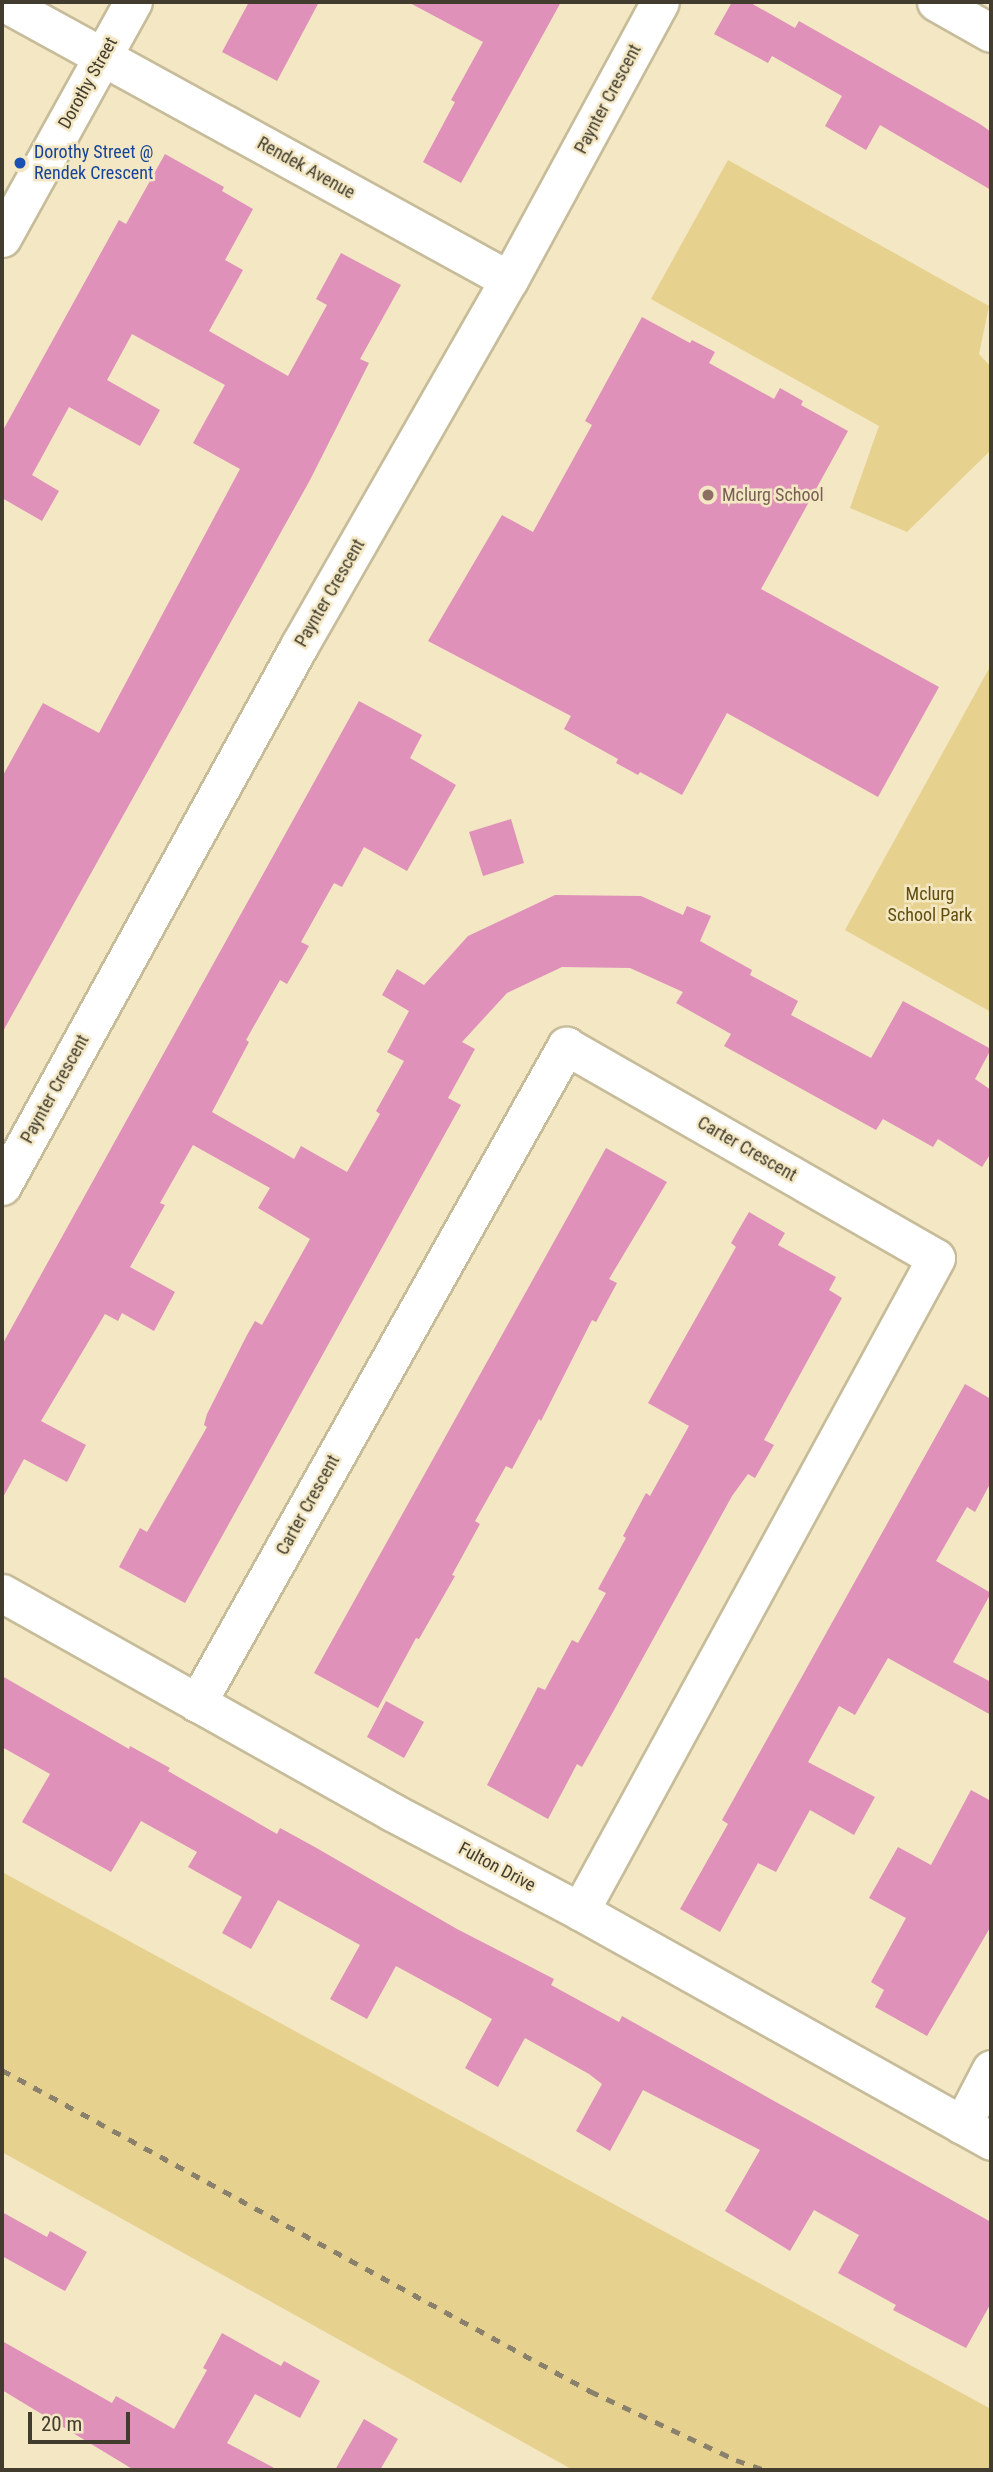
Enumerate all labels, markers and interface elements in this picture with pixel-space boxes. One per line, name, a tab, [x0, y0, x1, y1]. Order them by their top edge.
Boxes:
street label: Dorothy Street	[54, 33, 122, 133]
street label: Paynter Crescent	[570, 41, 646, 157]
street label: Rendek Avenue	[253, 132, 359, 204]
place label: Dorothy Street @ Rendek Crescent	[34, 142, 153, 184]
marker: Dorothy Street @ Rendek Crescent	[12, 155, 28, 171]
place label: Mclurg School	[722, 484, 824, 506]
marker: Mclurg School	[700, 487, 716, 503]
street label: Paynter Crescent	[290, 535, 370, 651]
park label: Mclurg School Park	[888, 884, 972, 926]
street label: Paynter Crescent	[16, 1031, 94, 1147]
street label: Carter Crescent	[693, 1112, 801, 1186]
street label: Carter Crescent	[272, 1451, 344, 1559]
street label: Fulton Drive	[455, 1838, 539, 1896]
scale bar	[32, 2398, 133, 2442]
text: 20 m	[41, 2412, 82, 2436]

